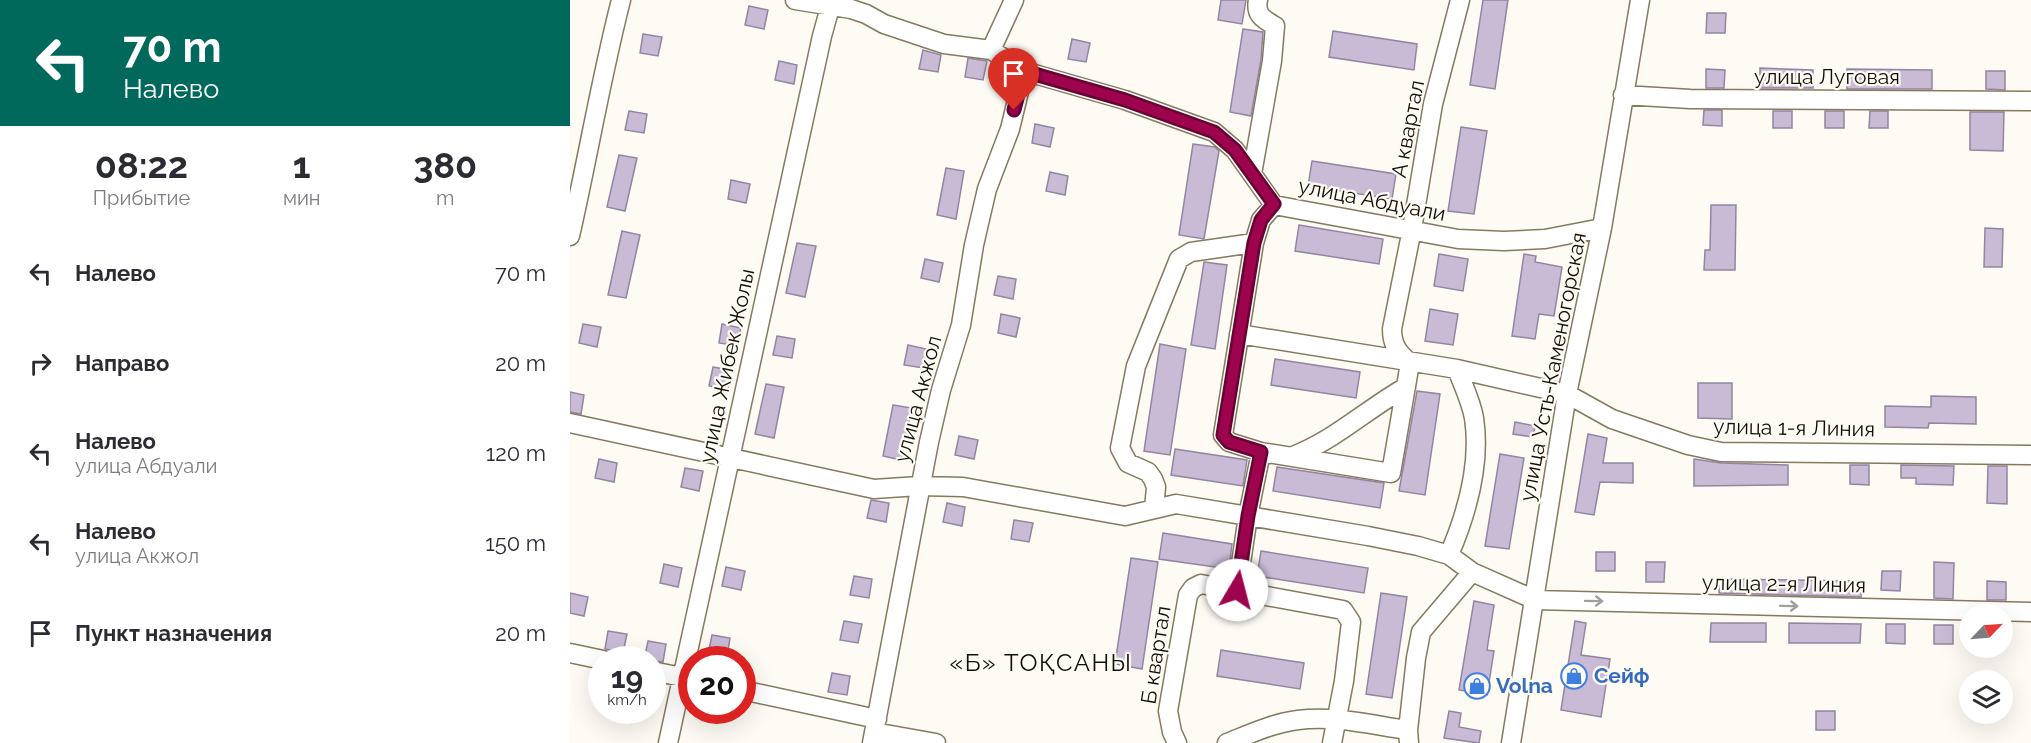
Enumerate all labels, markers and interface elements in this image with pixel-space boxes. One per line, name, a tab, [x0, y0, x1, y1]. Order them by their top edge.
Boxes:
text: 70 m	[123, 23, 222, 72]
icon: left	[24, 24, 102, 102]
pin	[988, 48, 1039, 110]
icon: arrive	[997, 57, 1030, 90]
street label: улица Луговая	[1754, 64, 1900, 89]
text: Налево	[123, 73, 219, 104]
street label: А квартал	[1386, 78, 1429, 180]
text: 08:22	[95, 144, 188, 186]
text: 1	[293, 144, 311, 186]
text: 380	[413, 144, 477, 186]
street label: улица Абдуали	[1296, 173, 1448, 226]
text: Прибытие	[93, 186, 190, 210]
text: мин	[283, 186, 320, 210]
text: m	[436, 186, 454, 210]
street label: улица Усть-Каменогорская	[1514, 230, 1591, 504]
icon: left	[24, 257, 57, 290]
text: Налево	[75, 260, 156, 286]
text: 70 m	[495, 260, 546, 286]
street label: улица Жибек Жолы	[694, 266, 759, 465]
street label: улица Акжол	[889, 333, 946, 465]
icon: right	[24, 347, 57, 380]
text: Направо	[75, 350, 169, 376]
text: 20 m	[495, 350, 546, 376]
street label: улица 1-я Линия	[1713, 414, 1875, 441]
text: Налево	[75, 428, 156, 454]
icon: left	[24, 437, 57, 470]
text: 120 m	[486, 440, 546, 466]
text: улица Абдуали	[75, 454, 217, 478]
text: Налево	[75, 518, 156, 544]
icon: left	[24, 527, 57, 560]
text: 150 m	[485, 530, 546, 556]
text: улица Акжол	[75, 544, 199, 568]
position arrow	[1205, 558, 1269, 622]
street label: улица 2-я Линия	[1702, 570, 1866, 597]
one-way arrow	[1583, 596, 1603, 607]
one-way arrow	[1778, 600, 1798, 612]
street label: Б квартал	[1135, 604, 1176, 706]
north arrow	[1959, 604, 2013, 658]
map controls	[1959, 604, 2013, 724]
icon: arrive	[24, 617, 57, 650]
text: Пункт назначения	[75, 620, 272, 646]
text: 20 m	[495, 620, 546, 646]
speed limit sign: 20	[678, 646, 756, 724]
district label: «Б» ТОҚСАНЫ	[949, 648, 1133, 677]
text: 19	[611, 660, 643, 695]
shop icon: Сейф	[1559, 661, 1589, 691]
place label: Сейф	[1594, 663, 1650, 688]
button: layers	[1959, 670, 2013, 724]
shop icon: Volna	[1462, 671, 1492, 701]
place label: Volna	[1496, 673, 1553, 698]
text: km/h	[607, 691, 647, 709]

